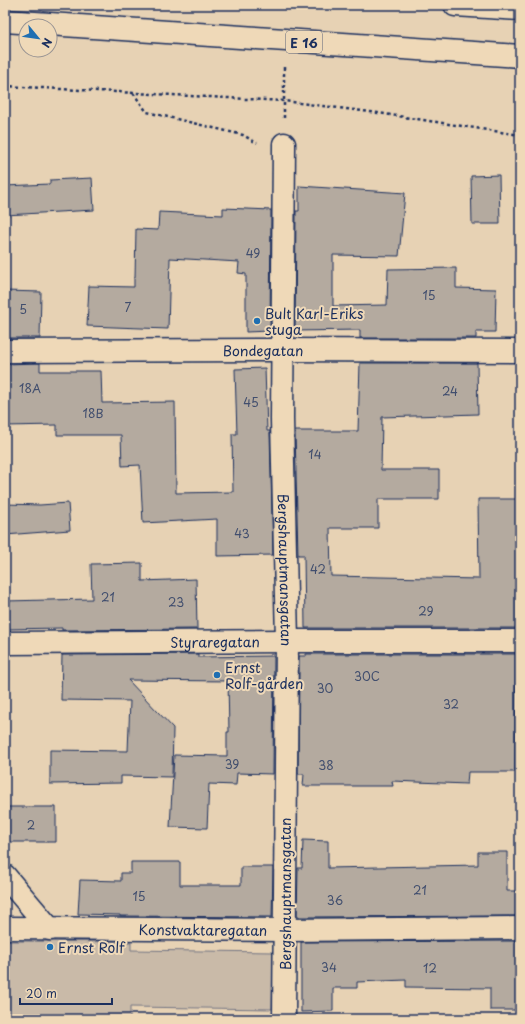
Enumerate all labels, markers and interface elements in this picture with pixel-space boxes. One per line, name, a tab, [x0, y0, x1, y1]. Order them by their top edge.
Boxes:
north arrow	[18, 18, 58, 58]
road number: E 16	[286, 31, 322, 53]
text: N	[37, 35, 57, 51]
house number: 49	[246, 244, 260, 262]
house number: 15	[422, 286, 436, 304]
house number: 7	[125, 298, 132, 316]
house number: 5	[19, 300, 27, 318]
place label: Bult Karl-Eriks stuga	[265, 303, 363, 340]
marker: Bult Karl-Eriks stuga	[252, 316, 262, 326]
street label: Bondegatan	[223, 339, 303, 361]
house number: 18A	[19, 379, 41, 397]
house number: 24	[442, 382, 458, 400]
house number: 45	[243, 393, 259, 411]
house number: 18B	[83, 404, 103, 422]
house number: 14	[308, 445, 322, 463]
street label: Bergshauptmansgatan	[273, 493, 298, 646]
house number: 43	[234, 524, 250, 542]
house number: 42	[310, 560, 326, 578]
house number: 21	[101, 588, 115, 606]
house number: 23	[168, 593, 184, 611]
house number: 29	[418, 602, 434, 620]
street label: Styraregatan	[170, 631, 260, 652]
place label: Ernst Rolf-gården	[225, 657, 303, 694]
house number: 30C	[354, 667, 380, 685]
marker: Ernst Rolf-gården	[212, 670, 222, 680]
house number: 30	[317, 679, 334, 697]
house number: 32	[443, 695, 459, 713]
house number: 39	[225, 755, 239, 773]
house number: 38	[318, 756, 334, 774]
house number: 2	[27, 816, 35, 834]
street label: Bergshauptmansgatan	[275, 818, 296, 970]
house number: 21	[413, 881, 427, 899]
house number: 15	[132, 887, 146, 905]
house number: 36	[327, 891, 343, 909]
street label: Konstvaktaregatan	[139, 918, 267, 940]
place label: Ernst Rolf	[58, 937, 126, 958]
marker: Ernst Rolf	[45, 942, 55, 952]
house number: 34	[321, 958, 337, 976]
house number: 12	[423, 959, 437, 977]
scale bar	[20, 980, 112, 1006]
text: 20 m	[26, 984, 57, 1002]

